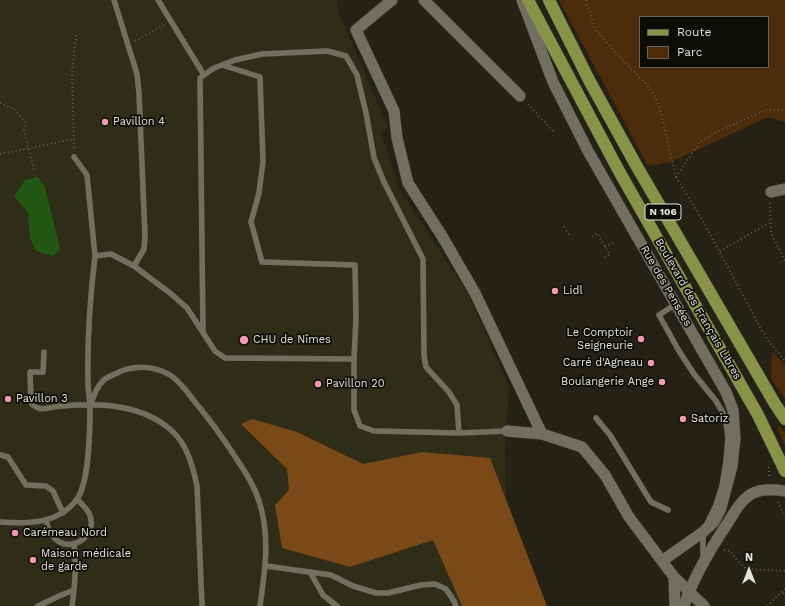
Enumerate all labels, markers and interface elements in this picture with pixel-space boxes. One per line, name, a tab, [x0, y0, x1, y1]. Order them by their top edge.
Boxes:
legend	[639, 16, 769, 68]
text: Route	[677, 25, 711, 39]
text: Parc	[677, 45, 703, 59]
place label: Pavillon 4	[113, 115, 165, 129]
marker: Pavillon 4	[100, 117, 110, 127]
road number: N 106	[645, 204, 681, 220]
street label: Boulevard des Français Libres	[652, 236, 744, 382]
street label: Rue des Pensées	[638, 243, 694, 329]
place label: Lidl	[563, 284, 583, 298]
marker: Lidl	[550, 286, 560, 296]
place label: Le Comptoir Seigneurie	[566, 326, 633, 352]
place label: CHU de Nîmes	[253, 333, 331, 347]
marker: CHU de Nîmes	[238, 334, 250, 346]
marker: Le Comptoir Seigneurie	[636, 334, 646, 344]
place label: Carré d'Agneau	[563, 356, 643, 370]
marker: Carré d'Agneau	[646, 358, 656, 368]
place label: Boulangerie Ange	[561, 375, 654, 389]
place label: Pavillon 20	[326, 377, 385, 391]
marker: Boulangerie Ange	[657, 377, 667, 387]
marker: Pavillon 20	[313, 379, 323, 389]
place label: Pavillon 3	[16, 392, 68, 406]
marker: Pavillon 3	[3, 394, 13, 404]
place label: Satoriz	[691, 412, 728, 426]
marker: Satoriz	[678, 414, 688, 424]
place label: Carémeau Nord	[23, 526, 107, 540]
marker: Carémeau Nord	[10, 528, 20, 538]
place label: Maison médicale de garde	[41, 547, 131, 573]
north arrow	[729, 550, 769, 590]
text: N	[745, 551, 753, 564]
marker: Maison médicale de garde	[28, 555, 38, 565]

